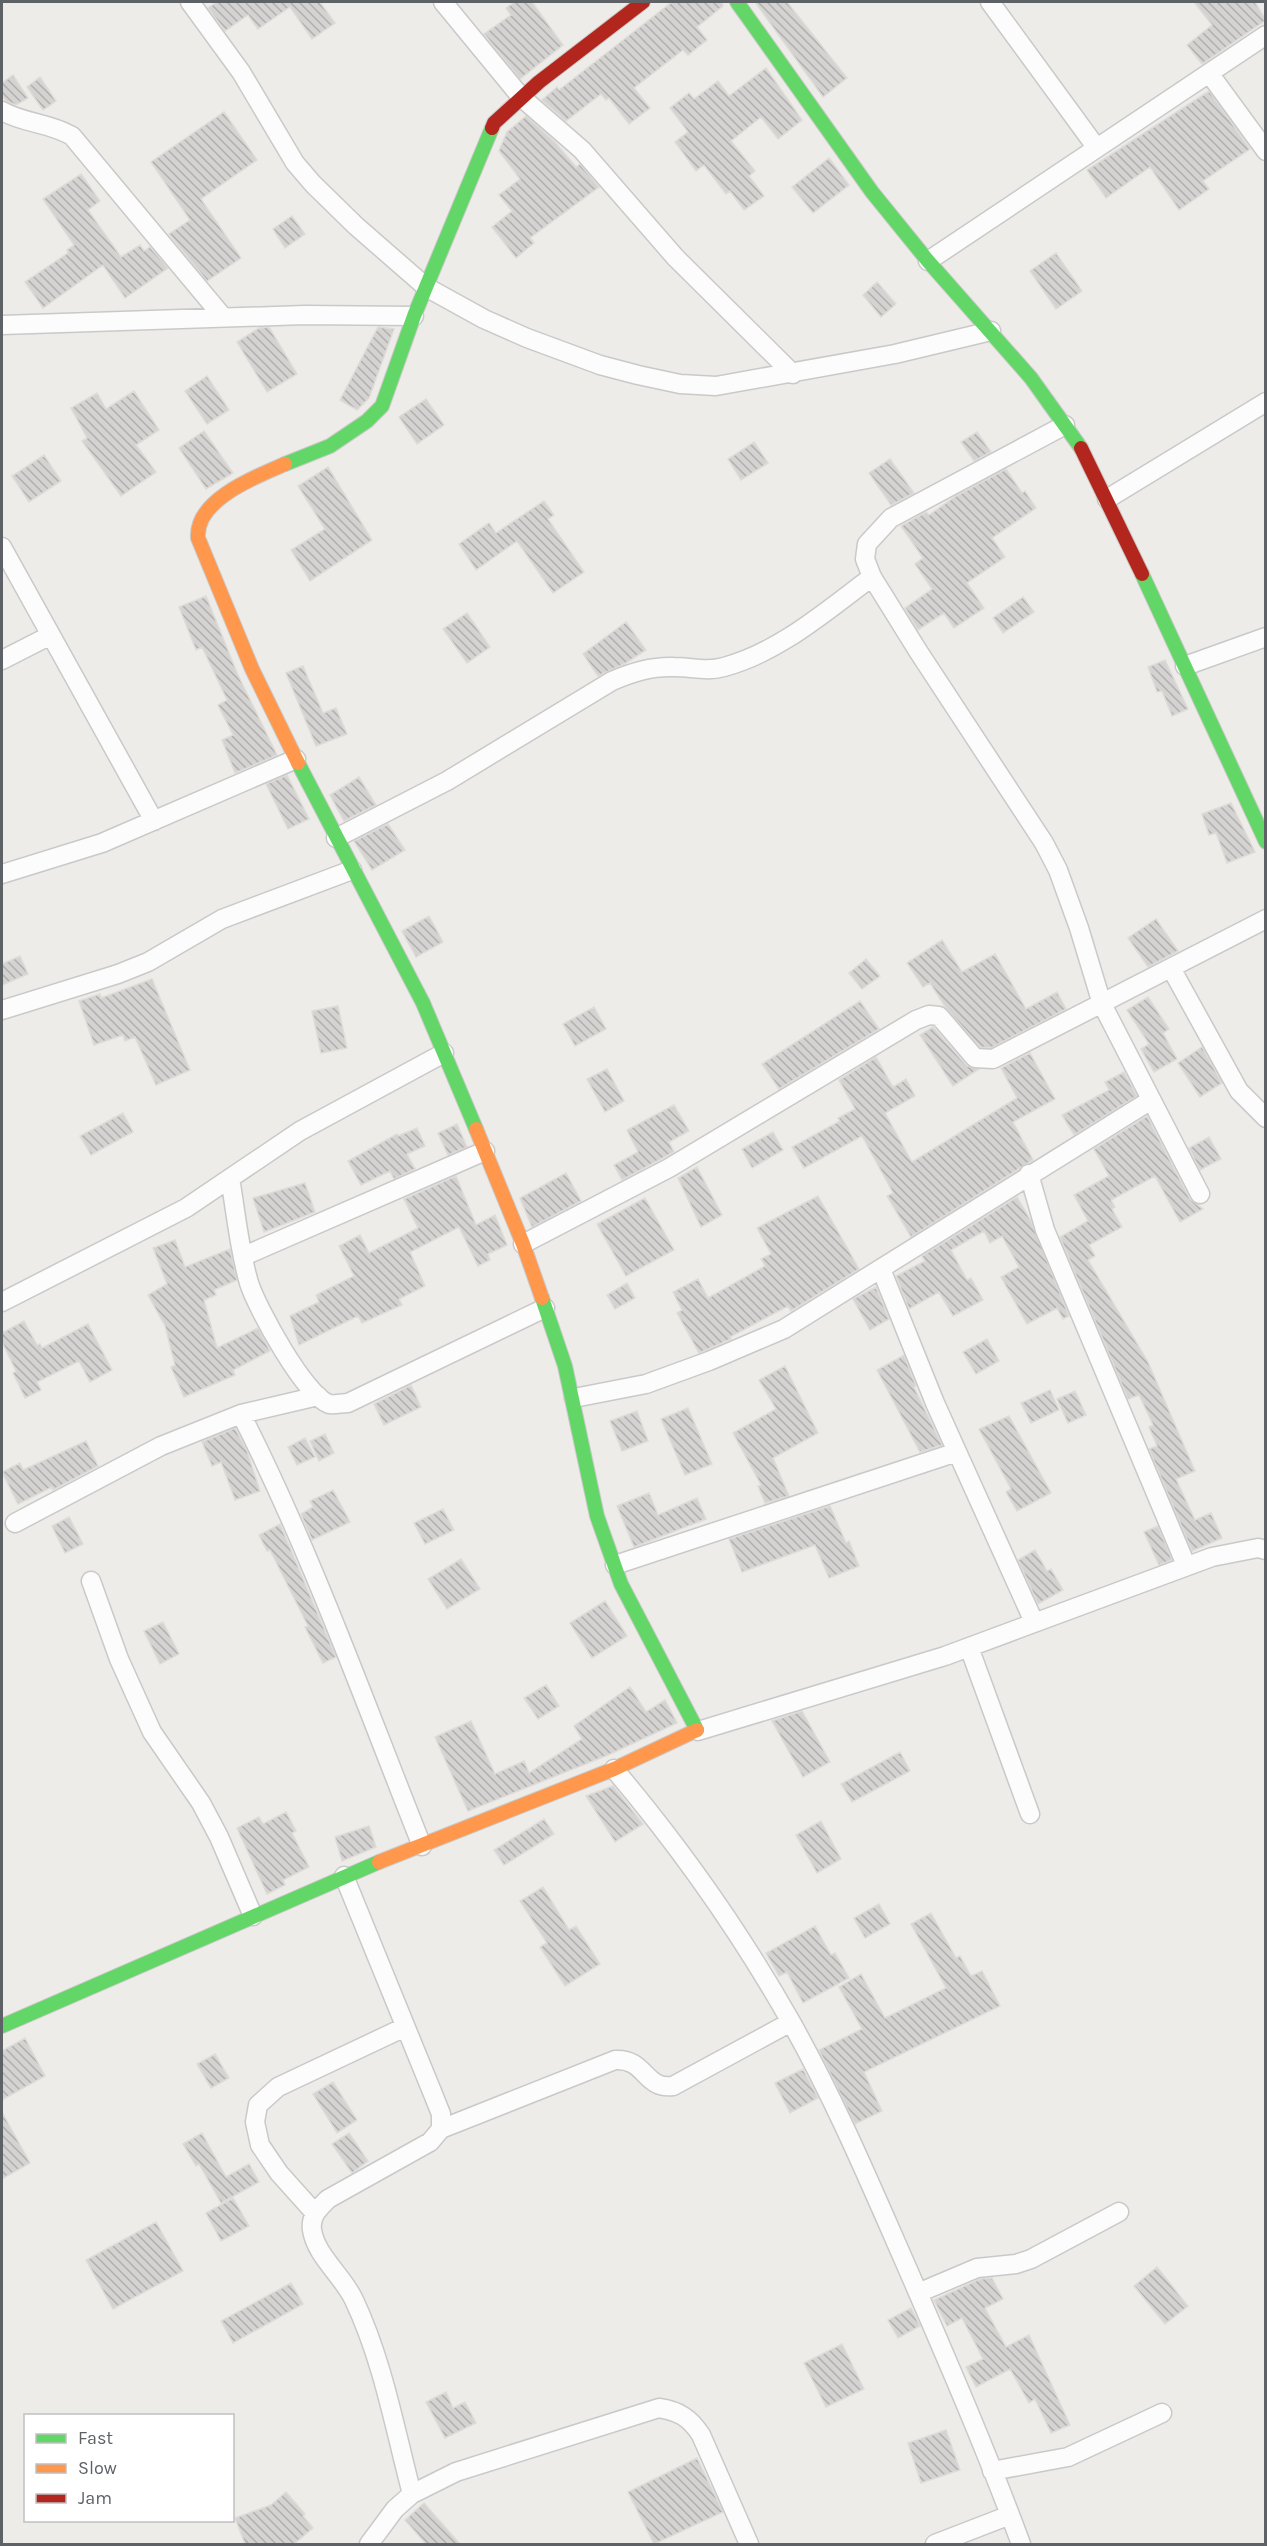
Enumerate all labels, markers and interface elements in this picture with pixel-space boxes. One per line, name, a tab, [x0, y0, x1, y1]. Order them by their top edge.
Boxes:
legend	[24, 2414, 234, 2522]
text: Fast	[78, 2427, 113, 2449]
text: Slow	[78, 2457, 117, 2479]
text: Jam	[78, 2487, 112, 2509]

